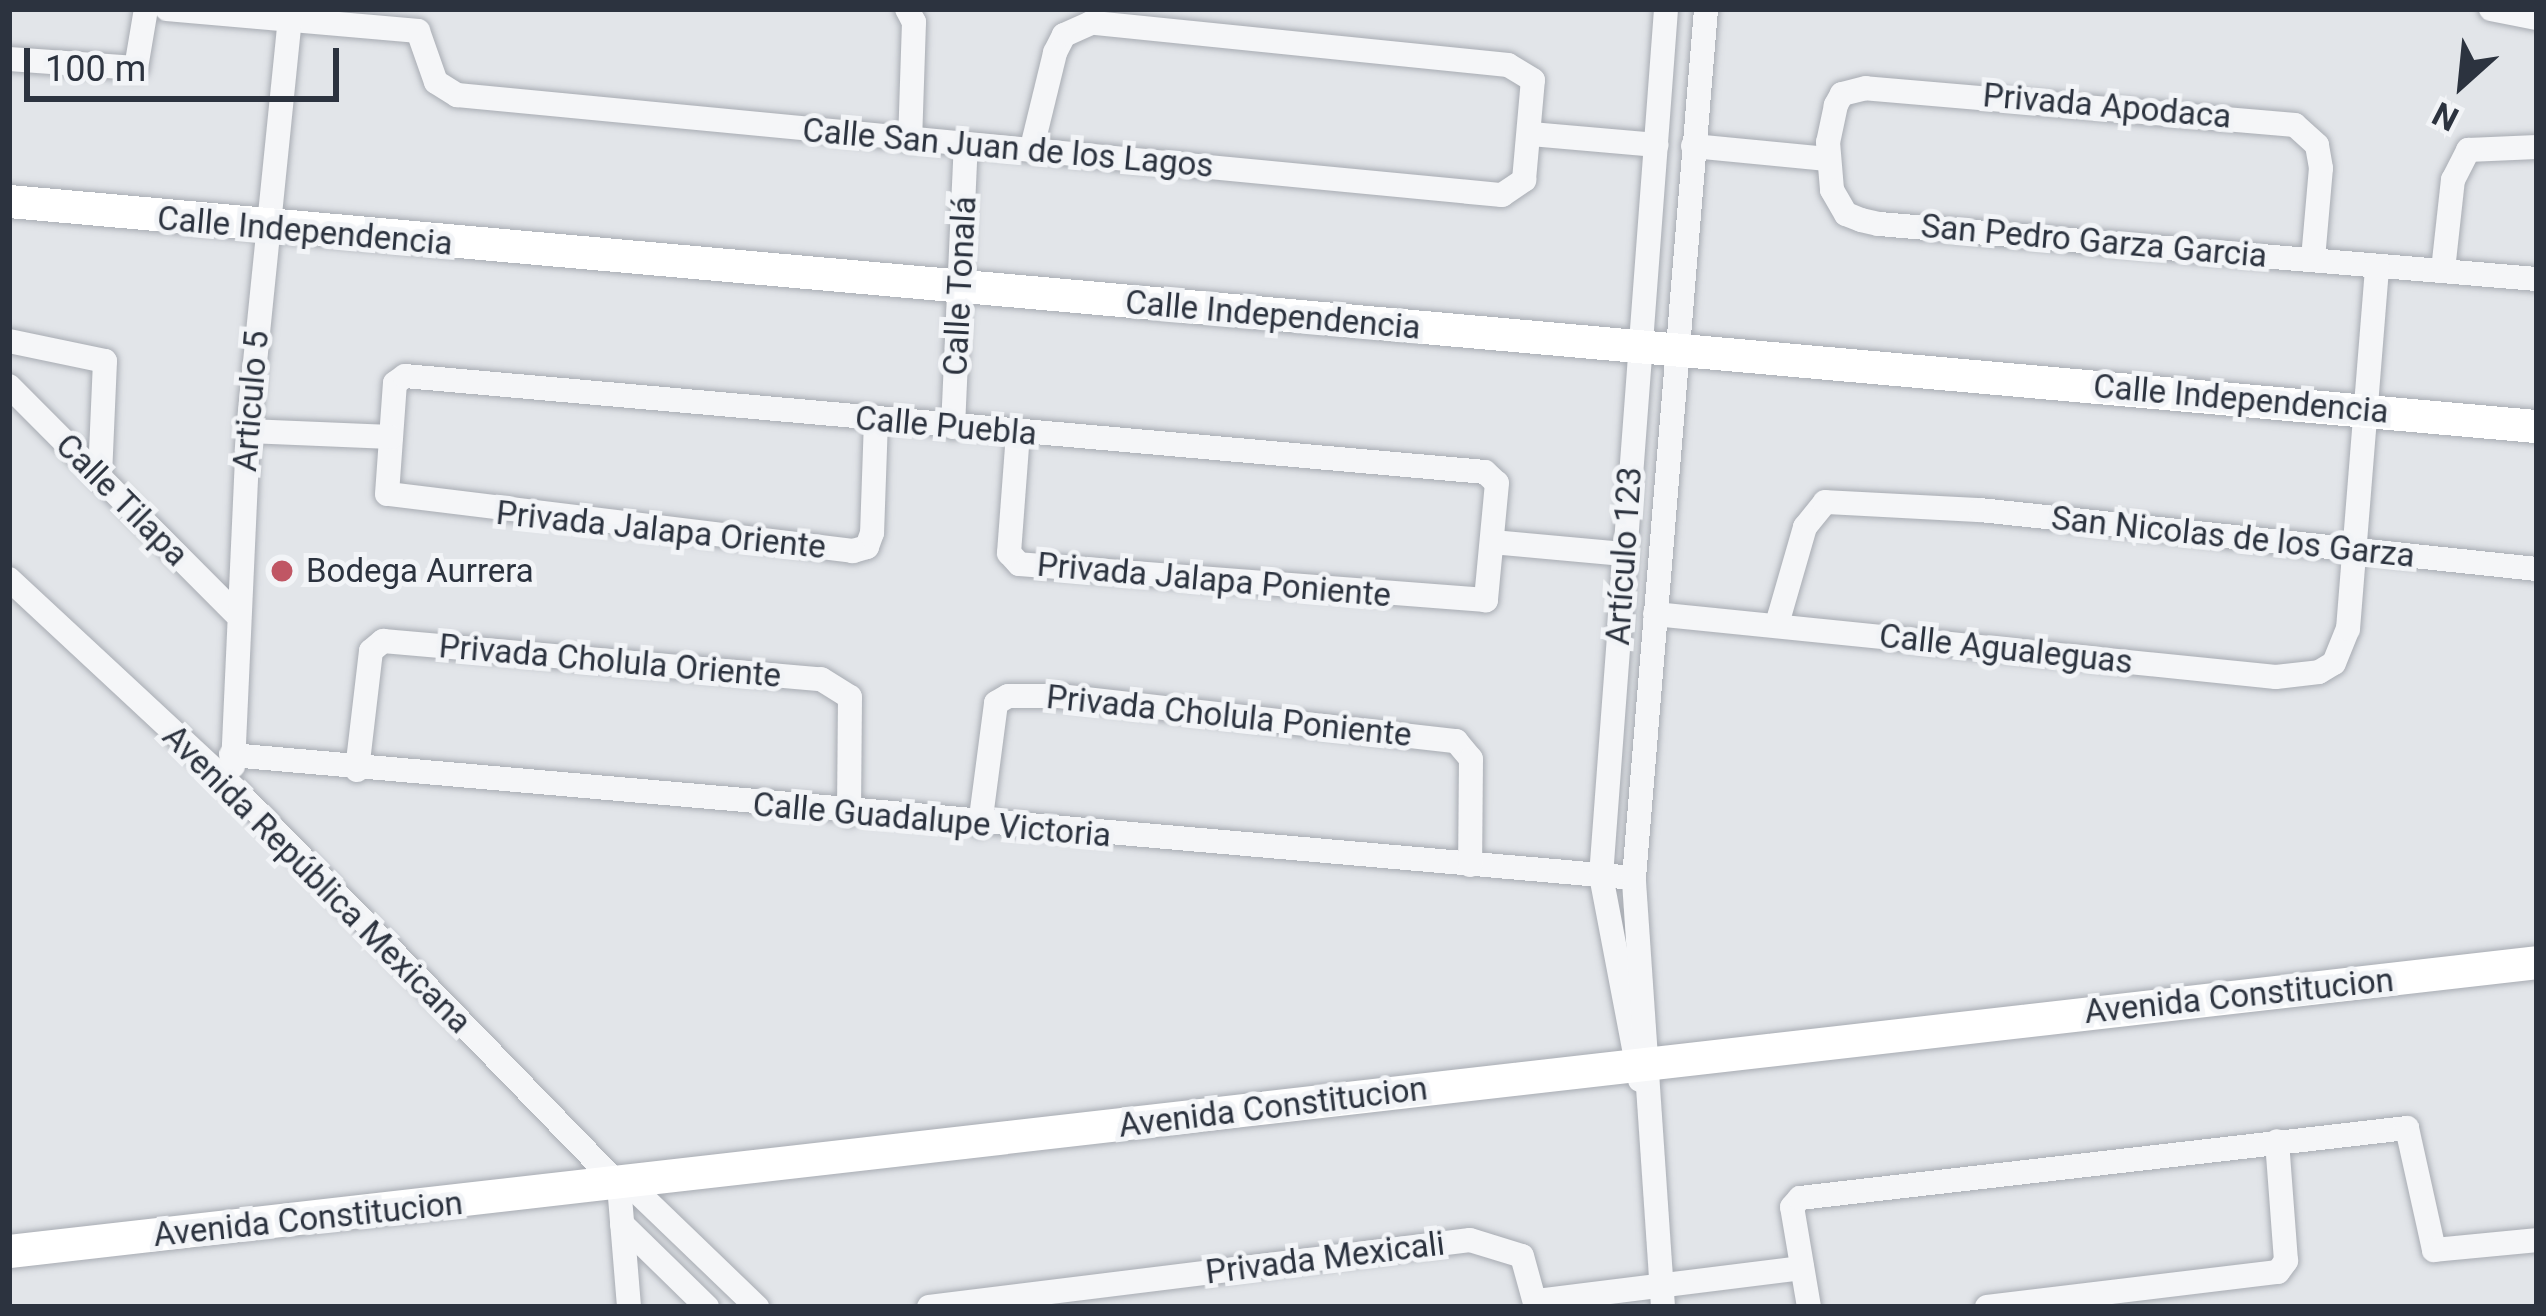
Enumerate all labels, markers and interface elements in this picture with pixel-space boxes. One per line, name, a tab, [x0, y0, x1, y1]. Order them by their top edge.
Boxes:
scale bar	[30, 24, 345, 98]
north arrow	[2402, 24, 2522, 144]
text: 100 m	[45, 48, 146, 90]
street label: Privada Apodaca	[1981, 75, 2233, 137]
text: N	[2426, 94, 2465, 139]
street label: Calle San Juan de los Lagos	[801, 110, 1215, 186]
street label: Calle Tonalá	[936, 195, 984, 377]
street label: Calle Independencia	[156, 198, 454, 264]
street label: San Pedro Garza Garcia	[1919, 206, 2269, 276]
street label: Calle Independencia	[1124, 282, 1422, 348]
street label: Articulo 5	[225, 329, 277, 473]
street label: Calle Independencia	[2092, 366, 2390, 432]
street label: Calle Puebla	[854, 398, 1038, 454]
street label: Calle Tilapa	[47, 425, 197, 575]
street label: Artículo 123	[1598, 466, 1650, 646]
street label: Privada Jalapa Oriente	[494, 493, 828, 567]
street label: San Nicolas de los Garza	[2049, 498, 2417, 576]
street label: Privada Jalapa Poniente	[1035, 545, 1393, 615]
place label: Bodega Aurrera	[306, 551, 534, 591]
marker: Bodega Aurrera	[269, 558, 295, 584]
street label: Calle Agualeguas	[1877, 616, 2135, 682]
street label: Privada Cholula Oriente	[437, 626, 783, 696]
street label: Privada Cholula Poniente	[1044, 677, 1414, 755]
street label: Avenida República Mexicana	[155, 717, 479, 1041]
street label: Calle Guadalupe Victoria	[751, 785, 1113, 855]
street label: Avenida Constitucion	[2082, 960, 2396, 1032]
street label: Avenida Constitucion	[1116, 1068, 1430, 1146]
street label: Avenida Constitucion	[151, 1183, 465, 1255]
street label: Privada Mexicali	[1203, 1224, 1447, 1292]

